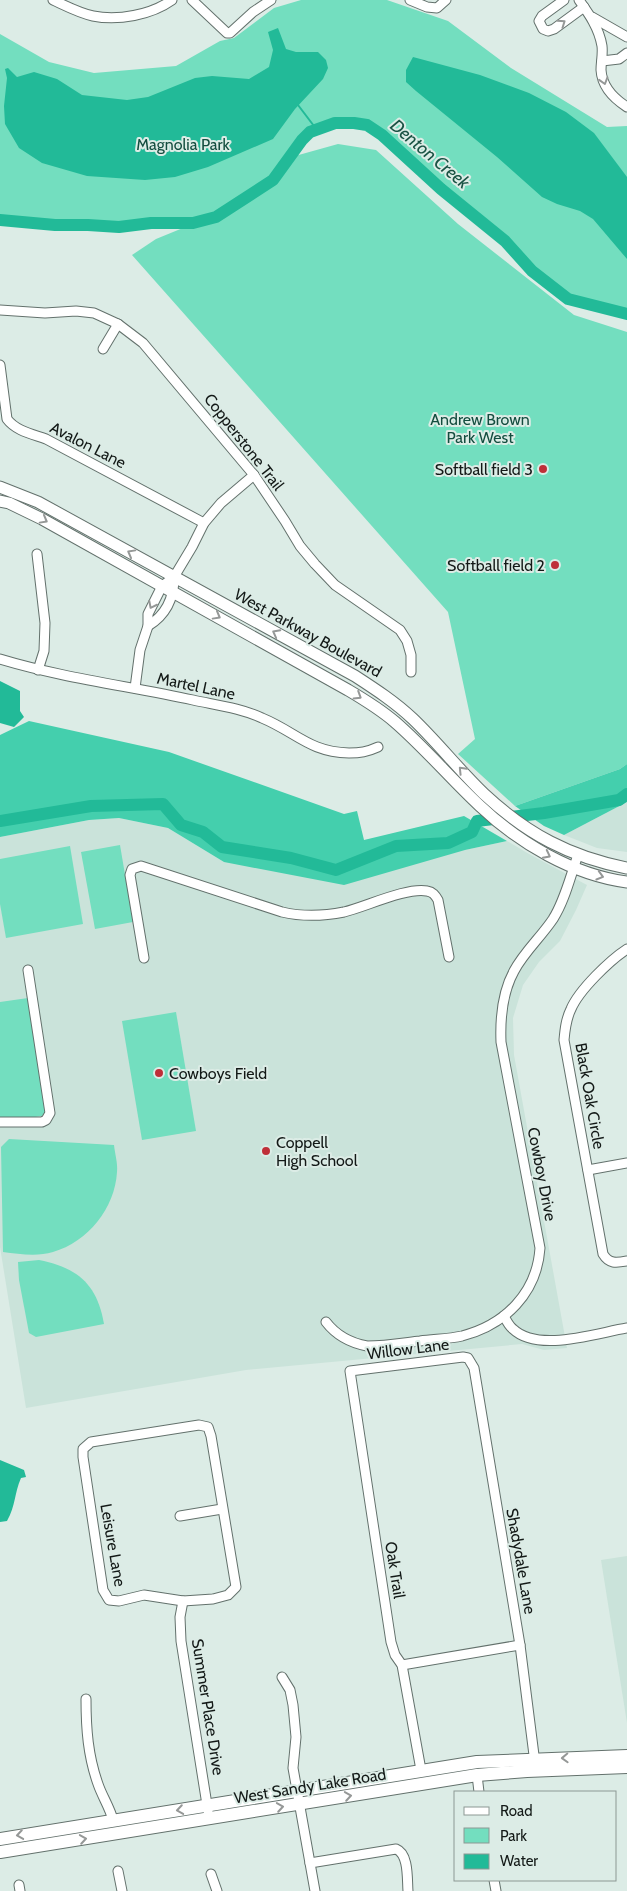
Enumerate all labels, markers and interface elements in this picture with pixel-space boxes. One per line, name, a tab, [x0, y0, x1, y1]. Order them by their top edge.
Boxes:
one-way arrow	[556, 20, 566, 29]
one-way arrow	[599, 76, 609, 85]
water label: Denton Creek	[386, 114, 475, 194]
park label: Magnolia Park	[136, 135, 231, 154]
street label: Copperstone Trail	[200, 390, 288, 494]
park label: Andrew Brown Park West	[430, 410, 530, 447]
street label: Avalon Lane	[47, 418, 129, 472]
place label: Softball field 3	[435, 460, 533, 479]
marker: Softball field 3	[537, 463, 549, 475]
one-way arrow	[39, 514, 48, 524]
one-way arrow	[128, 549, 137, 559]
place label: Softball field 2	[447, 556, 545, 575]
marker: Softball field 2	[549, 559, 561, 571]
street label: West Parkway Boulevard	[231, 585, 385, 681]
one-way arrow	[148, 600, 158, 609]
one-way arrow	[211, 610, 220, 620]
one-way arrow	[273, 629, 282, 639]
street label: Martel Lane	[155, 668, 237, 704]
one-way arrow	[353, 689, 362, 699]
one-way arrow	[459, 767, 468, 776]
one-way arrow	[542, 849, 551, 859]
one-way arrow	[595, 870, 604, 880]
street label: Black Oak Circle	[571, 1042, 609, 1150]
place label: Cowboys Field	[169, 1064, 267, 1083]
marker: Cowboys Field	[153, 1067, 165, 1079]
street label: Cowboy Drive	[524, 1126, 560, 1222]
place label: Coppell High School	[276, 1133, 358, 1170]
marker: Coppell High School	[260, 1145, 272, 1157]
street label: Willow Lane	[366, 1335, 450, 1363]
street label: Leisure Lane	[96, 1502, 130, 1588]
street label: Shadydale Lane	[502, 1507, 540, 1615]
street label: Oak Trail	[381, 1540, 409, 1600]
street label: Summer Place Drive	[188, 1637, 228, 1777]
one-way arrow	[561, 1752, 569, 1763]
street label: West Sandy Lake Road	[233, 1765, 387, 1807]
legend	[454, 1791, 617, 1881]
one-way arrow	[343, 1792, 352, 1802]
text: Road	[500, 1802, 533, 1820]
one-way arrow	[276, 1803, 284, 1813]
one-way arrow	[176, 1804, 184, 1814]
text: Park	[500, 1827, 527, 1845]
one-way arrow	[15, 1830, 24, 1840]
one-way arrow	[78, 1834, 87, 1844]
text: Water	[500, 1852, 538, 1870]

